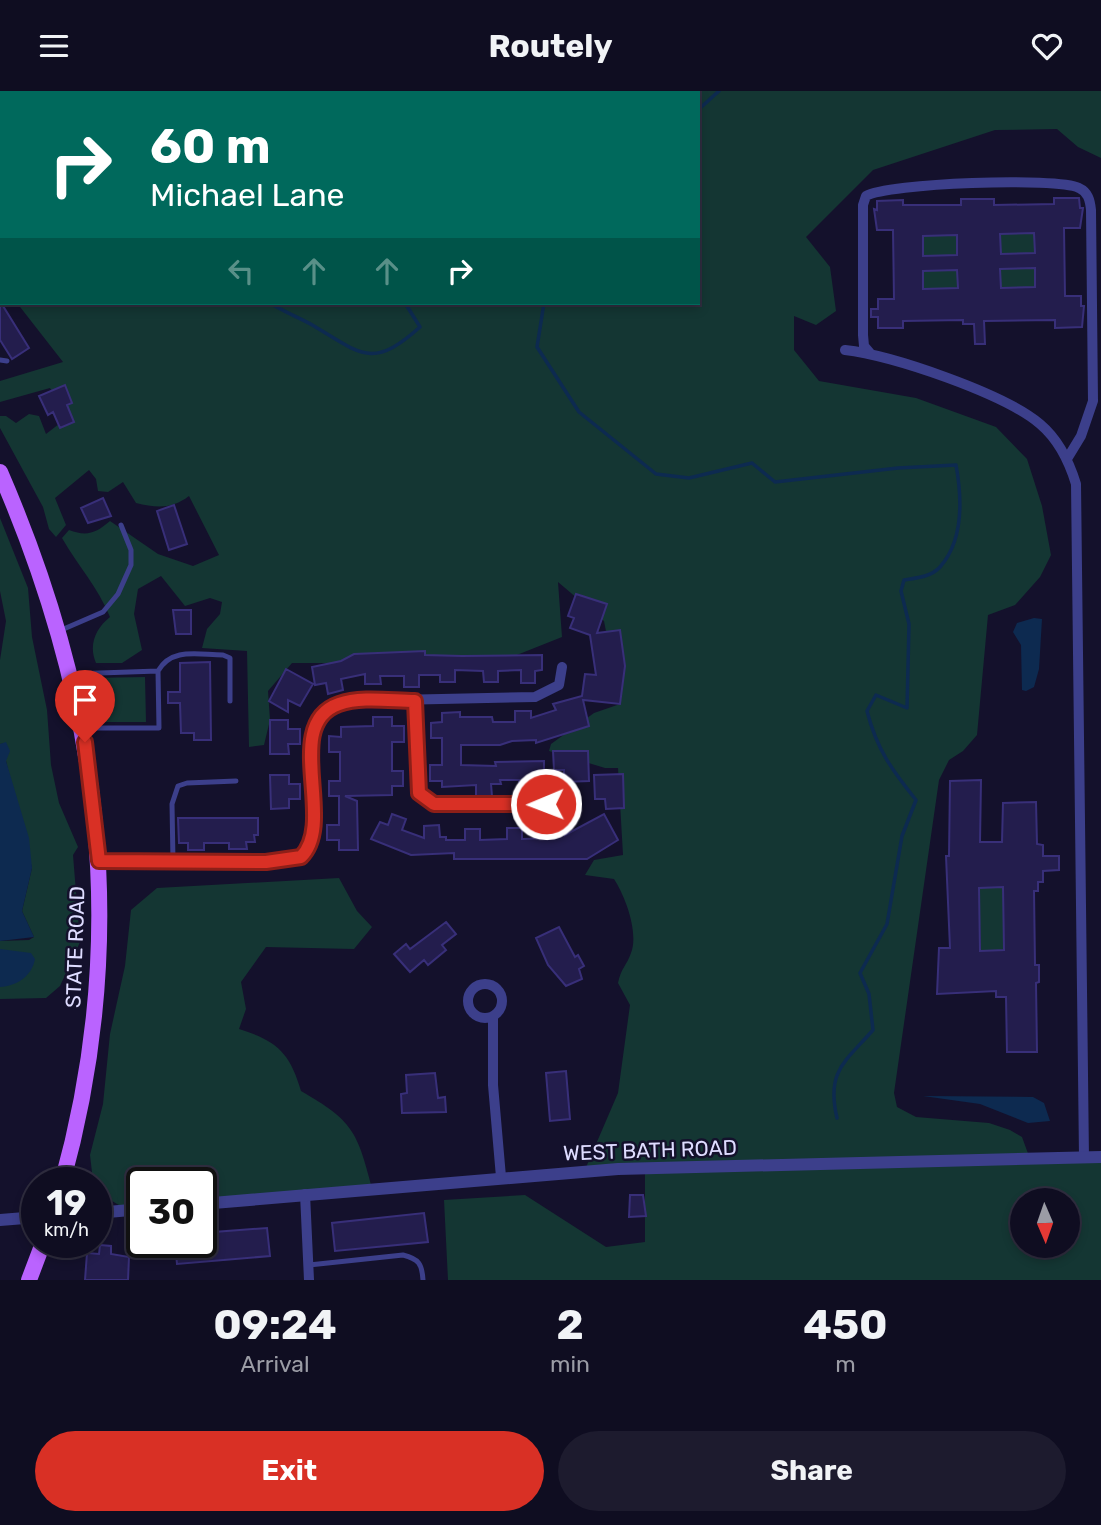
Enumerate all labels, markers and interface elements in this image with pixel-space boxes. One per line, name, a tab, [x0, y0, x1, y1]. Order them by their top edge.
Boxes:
icon: menu	[35, 27, 73, 65]
text: Routely	[488, 27, 613, 65]
icon: heart	[1028, 27, 1066, 65]
text: 60 m	[150, 117, 271, 175]
icon: right	[35, 119, 126, 210]
text: Michael Lane	[150, 176, 345, 214]
icon: left	[222, 252, 260, 290]
icon: ahead	[295, 252, 333, 290]
icon: ahead	[368, 252, 406, 290]
icon: right	[441, 252, 479, 290]
pin	[55, 670, 115, 742]
icon: arrive	[66, 681, 104, 719]
position arrow	[509, 767, 583, 841]
street label: STATE ROAD	[60, 885, 90, 1009]
street label: WEST BATH ROAD	[563, 1134, 737, 1166]
speed limit sign: 30	[126, 1167, 217, 1258]
text: 19	[47, 1182, 86, 1224]
north arrow	[1010, 1188, 1080, 1258]
map controls	[1010, 1188, 1080, 1258]
text: km/h	[44, 1219, 89, 1241]
text: 09:24	[213, 1300, 337, 1350]
text: 2	[556, 1300, 584, 1350]
text: 450	[803, 1300, 888, 1350]
text: Arrival	[241, 1350, 310, 1378]
text: min	[550, 1350, 590, 1378]
text: m	[835, 1350, 856, 1378]
button: Exit	[35, 1431, 544, 1511]
button: Share	[558, 1431, 1066, 1511]

